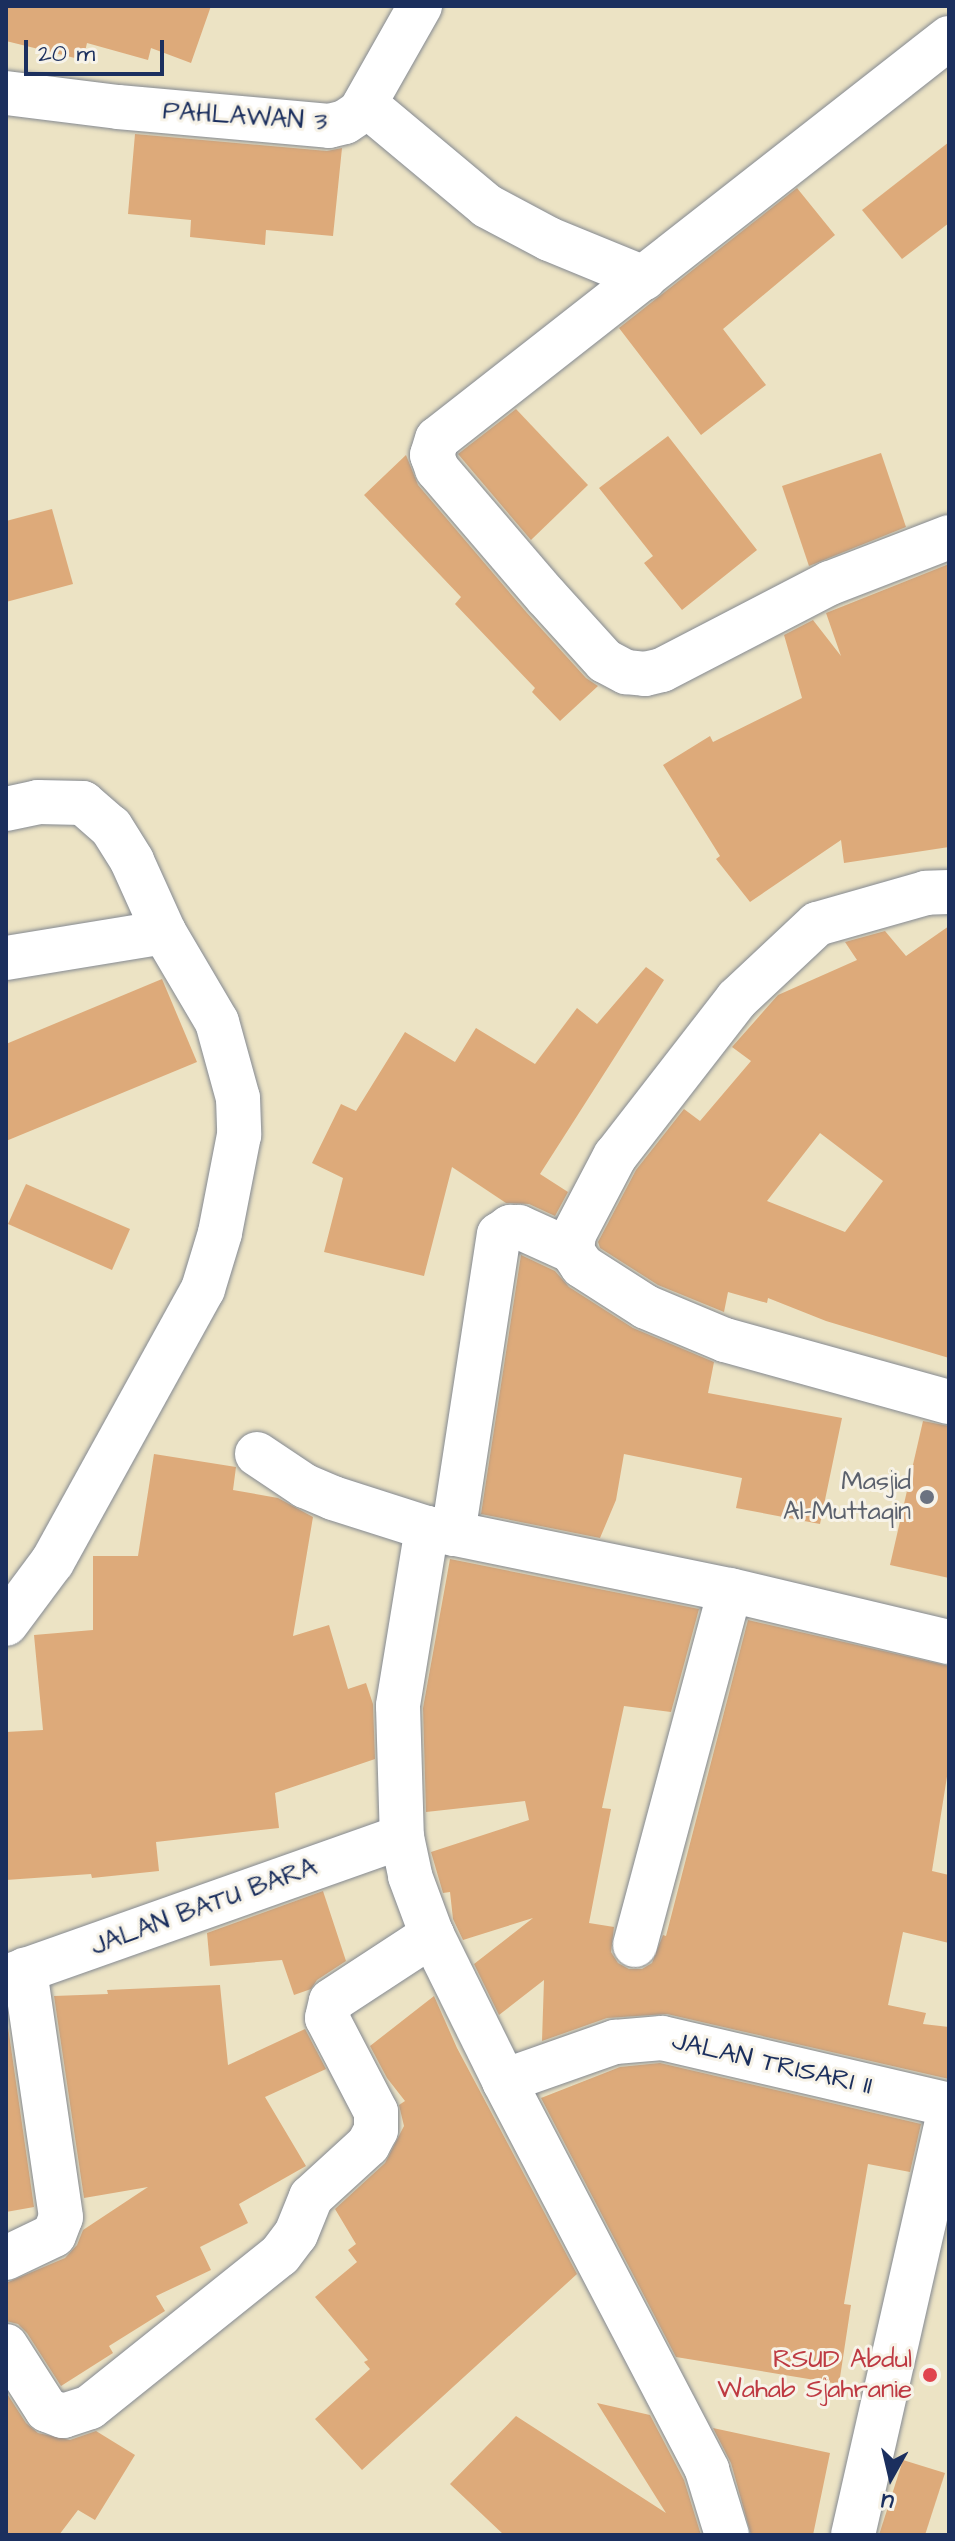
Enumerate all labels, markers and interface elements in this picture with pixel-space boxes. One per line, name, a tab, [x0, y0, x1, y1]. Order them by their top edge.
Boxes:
scale bar	[28, 24, 168, 74]
text: 20 m	[38, 37, 95, 71]
street label: PAHLAWAN 3	[162, 96, 328, 138]
place label: Masjid Al-Muttaqin	[783, 1466, 911, 1528]
marker: Masjid Al-Muttaqin	[918, 1488, 936, 1506]
street label: JALAN BATU BARA	[87, 1852, 321, 1962]
street label: JALAN TRISARI II	[669, 2026, 875, 2102]
place label: RSUD Abdul Wahab Sjahranie	[717, 2344, 912, 2406]
marker: RSUD Abdul Wahab Sjahranie	[919, 2364, 941, 2386]
north arrow	[851, 2437, 931, 2517]
text: U	[879, 2485, 896, 2517]

